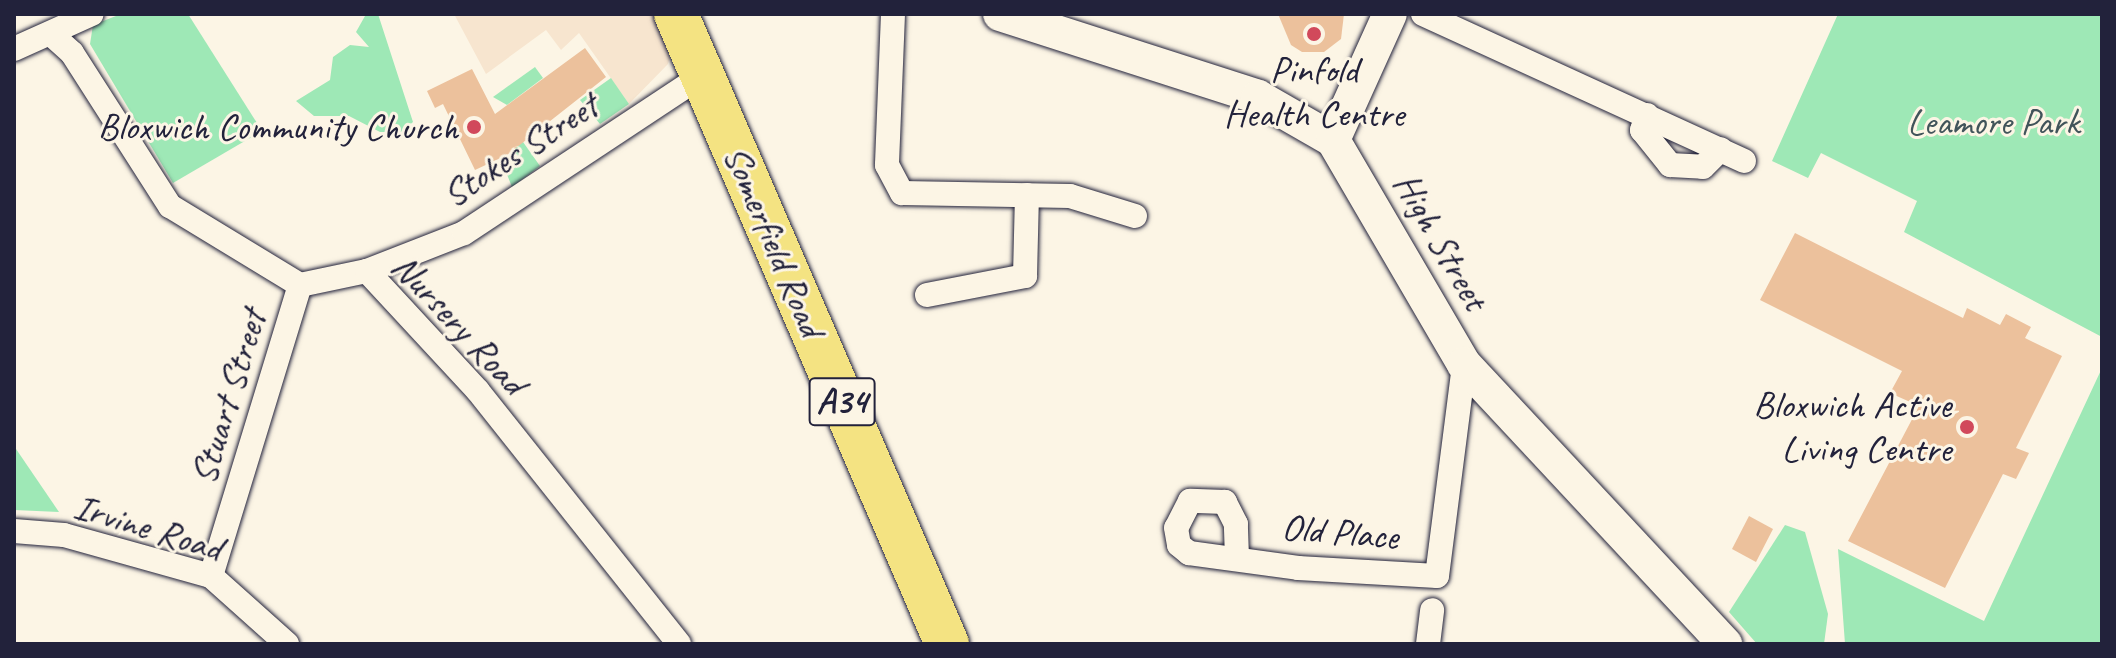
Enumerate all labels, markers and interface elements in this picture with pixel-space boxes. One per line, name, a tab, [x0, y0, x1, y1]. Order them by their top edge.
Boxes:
marker: Pinfold Health Centre	[1305, 25, 1323, 43]
place label: Pinfold Health Centre	[1224, 47, 1404, 136]
street label: Stokes Street	[434, 83, 606, 217]
park label: Leamore Park	[1906, 99, 2080, 145]
place label: Bloxwich Community Church	[94, 104, 458, 150]
marker: Bloxwich Community Church	[465, 118, 483, 136]
street label: Somerfield Road	[713, 139, 835, 343]
street label: High Street	[1383, 164, 1499, 318]
street label: Nursery Road	[383, 244, 535, 404]
street label: Stuart Street	[180, 305, 276, 489]
road number: A34	[808, 370, 876, 434]
place label: Bloxwich Active Living Centre	[1754, 382, 1951, 472]
marker: Bloxwich Active Living Centre	[1958, 418, 1976, 436]
street label: Irvine Road	[69, 483, 227, 571]
street label: Old Place	[1280, 504, 1400, 560]

